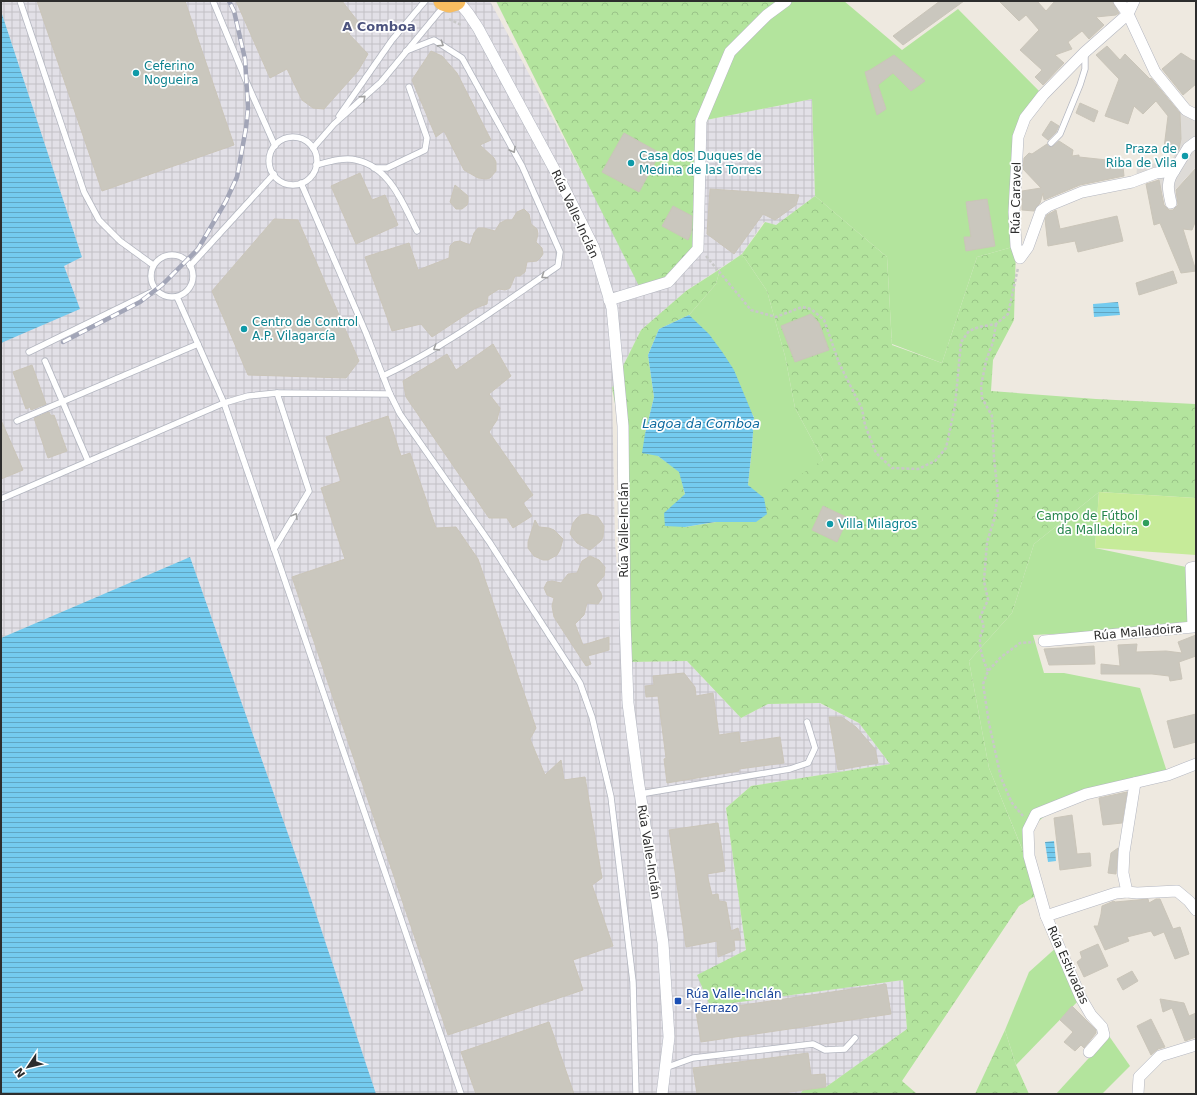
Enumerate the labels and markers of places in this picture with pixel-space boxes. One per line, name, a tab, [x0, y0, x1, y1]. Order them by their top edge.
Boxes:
place label: Ceferino Nogueira	[144, 59, 199, 87]
marker: Ceferino Nogueira	[131, 68, 141, 78]
place label: Praza de Riba de Vila	[1106, 142, 1177, 170]
place label: Casa dos Duques de Medina de las Torres	[639, 149, 762, 177]
marker: Praza de Riba de Vila	[1180, 151, 1190, 161]
marker: Casa dos Duques de Medina de las Torres	[626, 158, 636, 168]
place label: Centro de Control A.P. Vilagarcía	[252, 315, 358, 343]
marker: Centro de Control A.P. Vilagarcía	[239, 324, 249, 334]
place label: Campo de Fútbol da Malladoira	[1036, 509, 1138, 537]
place label: Villa Milagros	[838, 517, 917, 531]
marker: Campo de Fútbol da Malladoira	[1141, 518, 1151, 528]
marker: Villa Milagros	[825, 519, 835, 529]
place label: Rúa Valle-Inclán - Ferrazo	[686, 987, 782, 1015]
marker: Rúa Valle-Inclán - Ferrazo	[673, 996, 683, 1006]

